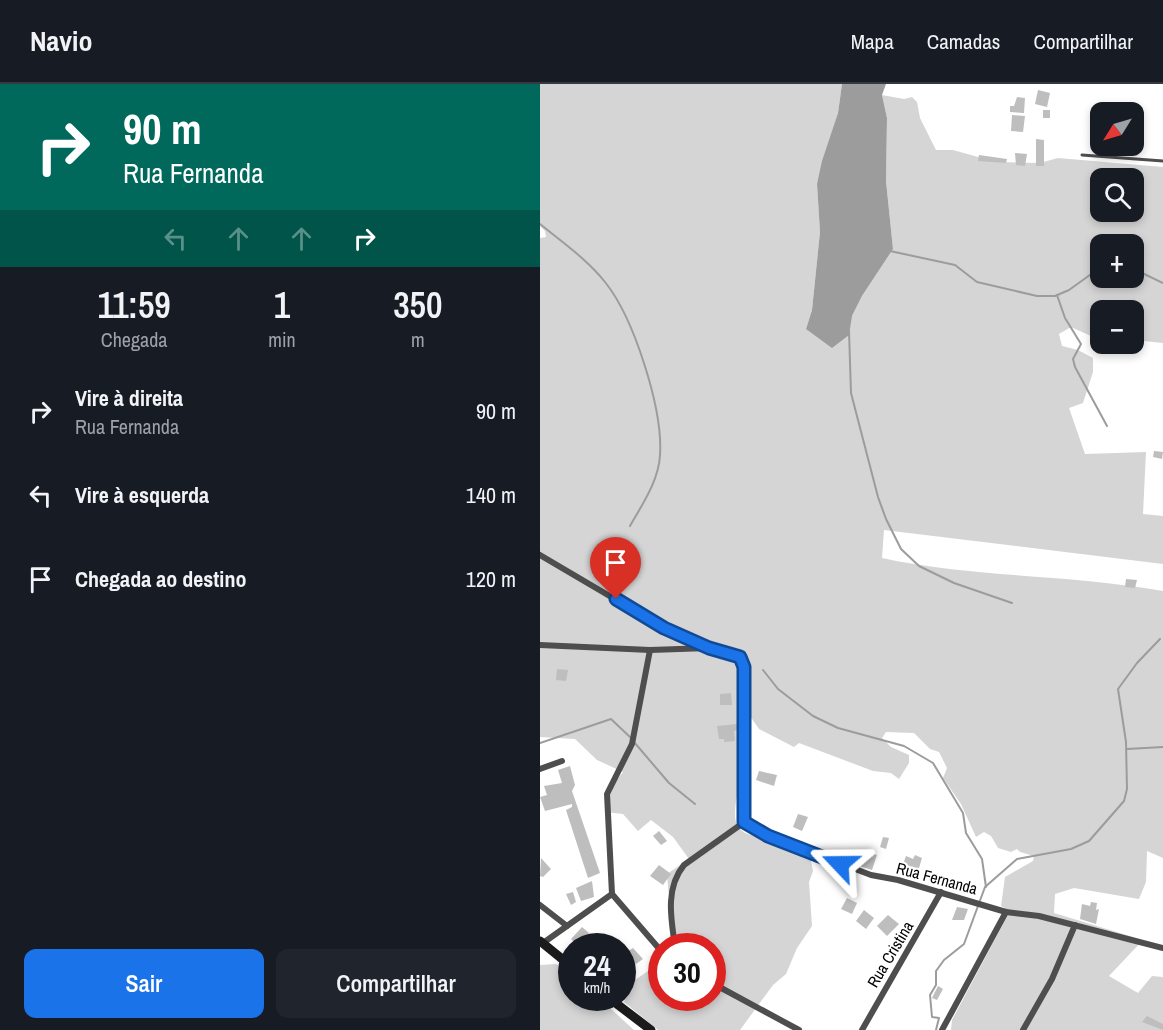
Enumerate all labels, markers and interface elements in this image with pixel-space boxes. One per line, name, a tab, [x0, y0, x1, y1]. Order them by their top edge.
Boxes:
text: Navio	[30, 22, 93, 60]
text: Mapa	[851, 27, 894, 56]
text: Camadas	[927, 27, 1000, 56]
text: Compartilhar	[1033, 27, 1133, 56]
text: 90 m	[123, 101, 202, 157]
north arrow	[1090, 102, 1144, 156]
map controls	[1090, 102, 1144, 354]
icon: right	[24, 108, 102, 186]
text: Rua Fernanda	[123, 155, 263, 191]
button: search	[1090, 168, 1144, 222]
icon: left	[159, 222, 192, 255]
icon: ahead	[222, 222, 255, 255]
icon: ahead	[285, 222, 318, 255]
icon: right	[348, 222, 381, 255]
button: +	[1090, 234, 1144, 288]
text: 11:59	[98, 281, 171, 329]
text: 1	[274, 281, 290, 329]
text: 350	[393, 281, 442, 329]
button: −	[1090, 300, 1144, 354]
text: Chegada	[101, 326, 167, 353]
text: min	[268, 326, 296, 353]
text: m	[411, 326, 425, 353]
text: Vire à direita	[75, 383, 183, 413]
icon: right	[24, 395, 57, 428]
text: 90 m	[476, 396, 516, 426]
text: Rua Fernanda	[75, 413, 179, 440]
icon: left	[24, 479, 57, 512]
text: Vire à esquerda	[75, 480, 209, 510]
text: 140 m	[466, 480, 516, 510]
pin	[590, 537, 641, 599]
icon: arrive	[599, 546, 632, 579]
icon: arrive	[24, 563, 57, 596]
text: Chegada ao destino	[75, 564, 246, 594]
text: 120 m	[466, 564, 516, 594]
position arrow	[808, 832, 872, 896]
street label: Rua Fernanda	[894, 857, 981, 900]
street label: Rua Cristina	[862, 916, 919, 991]
speed limit sign: 30	[648, 933, 726, 1011]
text: 24	[583, 945, 611, 985]
button: Sair	[24, 949, 264, 1018]
button: Compartilhar	[276, 949, 516, 1018]
text: km/h	[584, 977, 610, 998]

